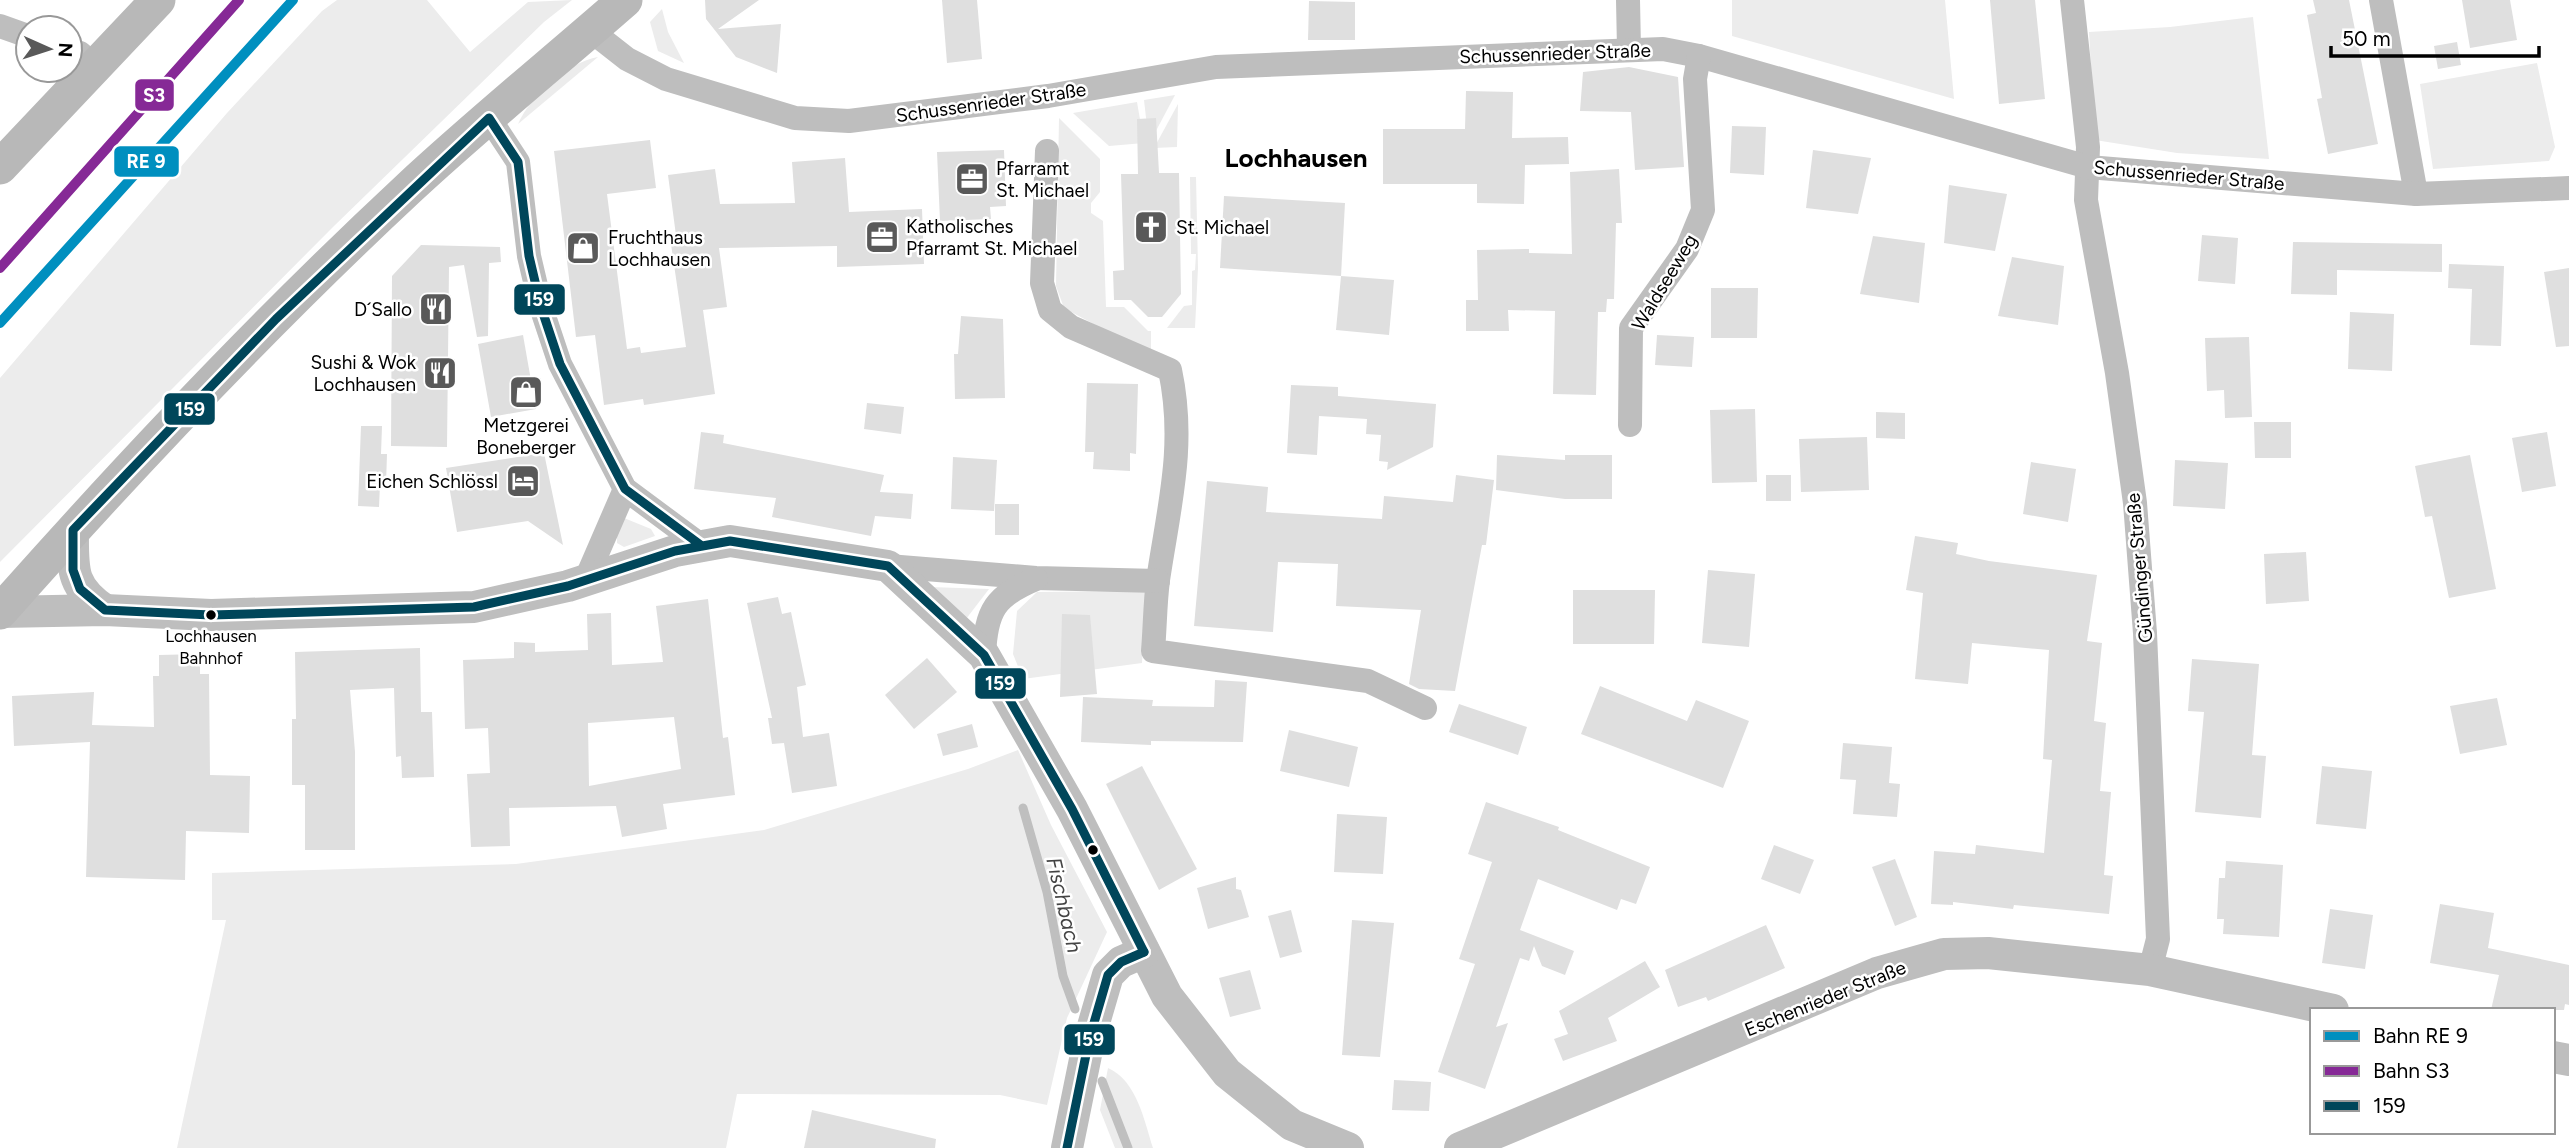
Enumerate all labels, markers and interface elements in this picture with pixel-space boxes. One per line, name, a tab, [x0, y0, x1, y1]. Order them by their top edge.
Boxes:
north arrow	[14, 14, 84, 84]
scale bar	[2331, 14, 2539, 58]
text: 50 m	[2342, 26, 2391, 51]
street label: Schussenrieder Straße	[1459, 39, 1651, 68]
text: N	[54, 42, 77, 58]
line badge: S3	[134, 78, 175, 112]
street label: Schussenrieder Straße	[895, 78, 1088, 127]
text: S3	[143, 84, 165, 107]
district label: Lochhausen	[1225, 142, 1367, 174]
line badge: RE 9	[113, 145, 180, 178]
text: RE 9	[127, 150, 166, 173]
street label: Schussenrieder Straße	[2092, 156, 2285, 195]
place label: Pfarramt St. Michael	[996, 157, 1089, 202]
office icon: Pfarramt St. Michael	[953, 160, 991, 198]
church icon: St. Michael	[1132, 208, 1170, 246]
place label: Katholisches Pfarramt St. Michael	[906, 215, 1077, 260]
place label: St. Michael	[1176, 216, 1269, 239]
office icon: Katholisches Pfarramt St. Michael	[863, 218, 901, 256]
place label: Fruchthaus Lochhausen	[608, 226, 711, 271]
shop icon: Fruchthaus Lochhausen	[564, 229, 602, 267]
street label: Waldseeweg	[1627, 230, 1702, 334]
line badge: 159	[513, 283, 566, 316]
text: 159	[524, 288, 554, 311]
restaurant icon: D´Sallo	[417, 290, 455, 328]
place label: D´Sallo	[354, 298, 412, 321]
place label: Sushi & Wok Lochhausen	[311, 351, 417, 396]
restaurant icon: Sushi & Wok Lochhausen	[421, 354, 459, 392]
shop icon: Metzgerei Boneberger	[507, 373, 545, 411]
line badge: 159	[163, 392, 216, 426]
text: 159	[175, 398, 205, 421]
place label: Metzgerei Boneberger	[476, 414, 576, 459]
hotel icon: Eichen Schlössl	[504, 462, 542, 500]
place label: Eichen Schlössl	[366, 470, 498, 493]
street label: Gündinger Straße	[2121, 492, 2158, 644]
marker: Lochhausen Bahnhof	[204, 608, 218, 622]
place label: Lochhausen Bahnhof	[165, 626, 257, 668]
line badge: 159	[974, 667, 1027, 700]
text: 159	[985, 672, 1015, 695]
unlabelled marker	[1086, 843, 1100, 857]
water label: Fischbach	[1041, 855, 1088, 955]
street label: Eschenrieder Straße	[1741, 956, 1909, 1041]
legend	[2310, 1008, 2555, 1134]
line badge: 159	[1063, 1023, 1116, 1056]
text: Bahn RE 9	[2373, 1023, 2468, 1048]
text: 159	[1074, 1028, 1104, 1051]
text: Bahn S3	[2373, 1058, 2449, 1083]
text: 159	[2373, 1093, 2406, 1118]

